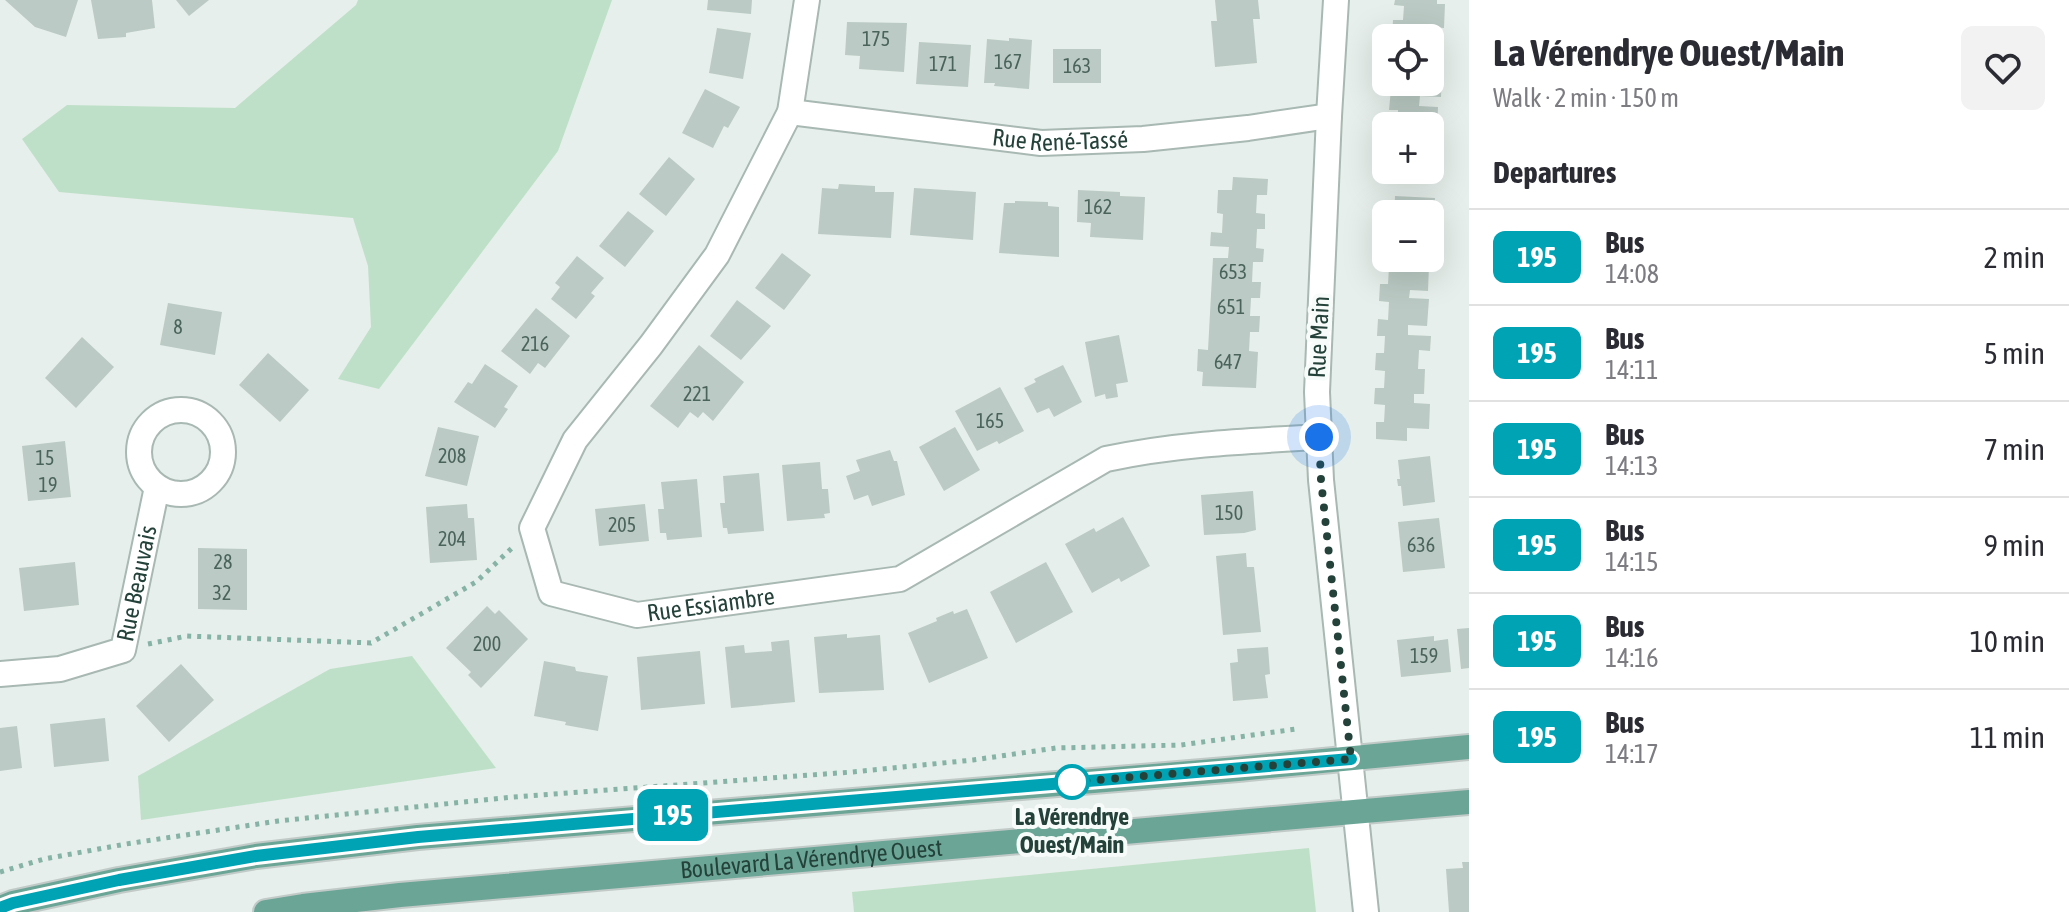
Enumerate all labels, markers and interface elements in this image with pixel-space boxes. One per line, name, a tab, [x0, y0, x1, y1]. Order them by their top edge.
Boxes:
map controls	[1372, 24, 1444, 272]
button: locate	[1372, 24, 1444, 96]
button: heart	[1961, 26, 2045, 110]
house number: 175	[862, 27, 890, 50]
text: La Vérendrye Ouest/Main	[1493, 31, 1844, 74]
house number: 167	[994, 50, 1022, 73]
house number: 171	[929, 52, 957, 75]
house number: 163	[1063, 54, 1091, 77]
text: Walk · 2 min · 150 m	[1493, 83, 1679, 113]
button: +	[1372, 112, 1444, 184]
street label: Rue René-Tassé	[991, 123, 1129, 156]
text: Departures	[1493, 155, 1616, 189]
house number: 162	[1084, 195, 1112, 218]
button: −	[1372, 200, 1444, 272]
text: Bus	[1605, 225, 1644, 259]
text: 2 min	[1984, 240, 2045, 274]
text: 195	[1517, 241, 1557, 273]
text: 14:08	[1605, 259, 1659, 289]
house number: 653	[1219, 260, 1247, 283]
house number: 651	[1217, 295, 1245, 318]
street label: Rue Main	[1303, 295, 1334, 379]
house number: 8	[173, 315, 183, 338]
text: Bus	[1605, 321, 1644, 355]
house number: 216	[521, 332, 549, 355]
text: 5 min	[1984, 336, 2045, 370]
text: 195	[1517, 337, 1557, 369]
house number: 647	[1214, 350, 1242, 373]
text: 14:11	[1605, 355, 1659, 385]
house number: 221	[683, 382, 711, 405]
house number: 165	[976, 409, 1004, 432]
your location	[1299, 417, 1339, 457]
text: Bus	[1605, 417, 1644, 451]
text: 7 min	[1984, 432, 2045, 466]
text: 195	[1517, 433, 1557, 465]
house number: 208	[438, 444, 466, 467]
house number: 15	[36, 446, 54, 469]
text: 14:13	[1605, 451, 1659, 481]
house number: 19	[39, 473, 57, 496]
house number: 150	[1215, 501, 1243, 524]
house number: 205	[608, 513, 636, 536]
text: Bus	[1605, 513, 1644, 547]
street label: Rue Beauvais	[111, 523, 162, 644]
house number: 204	[438, 527, 466, 550]
text: 9 min	[1984, 528, 2045, 562]
text: 195	[1517, 529, 1557, 561]
house number: 636	[1407, 533, 1435, 556]
text: 14:15	[1605, 547, 1659, 577]
house number: 28	[214, 550, 232, 573]
house number: 32	[213, 581, 231, 604]
street label: Rue Essiambre	[645, 582, 776, 626]
text: Bus	[1605, 609, 1644, 643]
text: 10 min	[1970, 624, 2045, 658]
text: 195	[1517, 625, 1557, 657]
house number: 200	[473, 632, 501, 655]
text: 14:16	[1605, 643, 1659, 673]
house number: 159	[1410, 644, 1438, 667]
text: Bus	[1605, 705, 1644, 739]
text: 11 min	[1970, 720, 2045, 754]
text: 195	[1517, 721, 1557, 753]
text: 14:17	[1605, 739, 1659, 769]
marker: La Vérendrye Ouest/Main	[1055, 765, 1089, 799]
line badge: 195	[627, 789, 719, 841]
text: 195	[653, 799, 693, 831]
place label: La Vérendrye Ouest/Main	[1015, 803, 1129, 858]
street label: Boulevard La Vérendrye Ouest	[679, 834, 944, 884]

